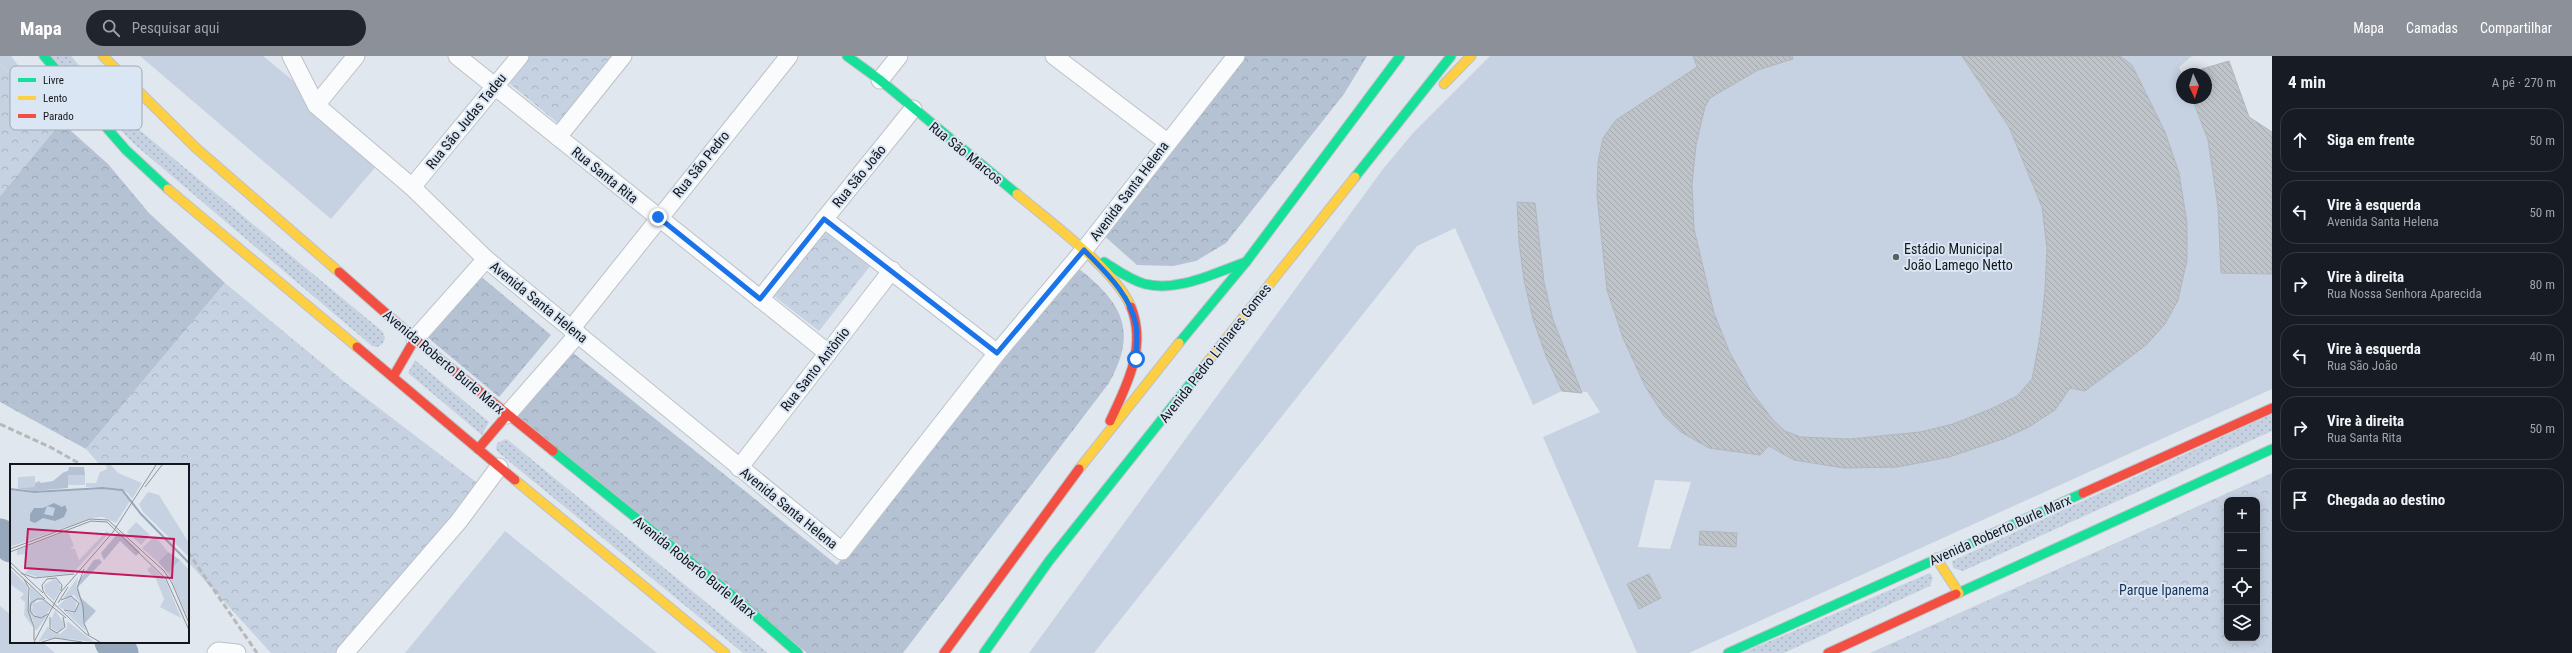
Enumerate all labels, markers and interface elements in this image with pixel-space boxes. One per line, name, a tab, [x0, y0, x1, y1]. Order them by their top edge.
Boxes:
search box	[86, 10, 366, 46]
text: Mapa	[20, 17, 62, 40]
icon: search	[100, 17, 122, 39]
text: Pesquisar aqui	[132, 19, 219, 37]
text: Mapa	[2353, 20, 2384, 36]
text: Camadas	[2406, 20, 2458, 36]
text: Compartilhar	[2480, 20, 2552, 36]
legend	[10, 66, 142, 130]
north arrow	[2176, 68, 2212, 104]
street label: Rua São Judas Tadeu	[423, 70, 509, 172]
text: 4 min	[2288, 72, 2326, 92]
text: Livre	[43, 74, 64, 87]
text: A pé · 270 m	[2492, 75, 2556, 90]
text: Lento	[43, 92, 68, 105]
text: Parado	[43, 110, 74, 123]
street label: Rua São Marcos	[926, 119, 1006, 187]
street label: Rua São Pedro	[669, 128, 733, 200]
icon: ahead	[2289, 129, 2311, 151]
text: Siga em frente	[2327, 131, 2415, 149]
text: 50 m	[2529, 133, 2555, 148]
street label: Avenida Santa Helena	[1086, 138, 1172, 244]
street label: Rua São João	[829, 141, 889, 211]
street label: Rua Santa Rita	[569, 143, 641, 207]
text: Vire à esquerda	[2327, 196, 2421, 214]
icon: left	[2289, 201, 2311, 223]
text: 50 m	[2529, 205, 2555, 220]
route end	[649, 208, 667, 226]
text: Avenida Santa Helena	[2327, 214, 2439, 229]
place label: Estádio Municipal João Lamego Netto	[1904, 241, 2013, 273]
marker: Estádio Municipal João Lamego Netto	[1891, 252, 1901, 262]
street label: Avenida Santa Helena	[487, 258, 591, 346]
text: Vire à direita	[2327, 268, 2404, 286]
icon: right	[2289, 273, 2311, 295]
text: 80 m	[2529, 277, 2555, 292]
street label: Avenida Pedro Linhares Gomes	[1156, 280, 1274, 426]
text: Rua Nossa Senhora Aparecida	[2327, 286, 2482, 301]
street label: Avenida Roberto Burle Marx	[380, 307, 508, 417]
street label: Rua Santo Antônio	[777, 324, 853, 414]
text: Vire à esquerda	[2327, 340, 2421, 358]
icon: left	[2289, 345, 2311, 367]
text: 40 m	[2529, 349, 2555, 364]
route start	[1127, 350, 1145, 368]
text: Rua São João	[2327, 358, 2397, 373]
text: Vire à direita	[2327, 412, 2404, 430]
icon: right	[2289, 417, 2311, 439]
text: 50 m	[2529, 421, 2555, 436]
text: Rua Santa Rita	[2327, 430, 2402, 445]
inset map	[10, 464, 189, 643]
street label: Avenida Santa Helena	[737, 464, 841, 552]
icon: arrive	[2289, 489, 2311, 511]
text: Chegada ao destino	[2327, 491, 2445, 509]
street label: Avenida Roberto Burle Marx	[1927, 492, 2073, 568]
map controls	[2224, 497, 2260, 641]
button: +	[2224, 497, 2260, 533]
street label: Avenida Roberto Burle Marx	[630, 513, 760, 621]
button: −	[2224, 533, 2260, 569]
button: locate	[2224, 569, 2260, 605]
park label: Parque Ipanema	[2119, 582, 2209, 598]
button: layers	[2224, 605, 2260, 641]

